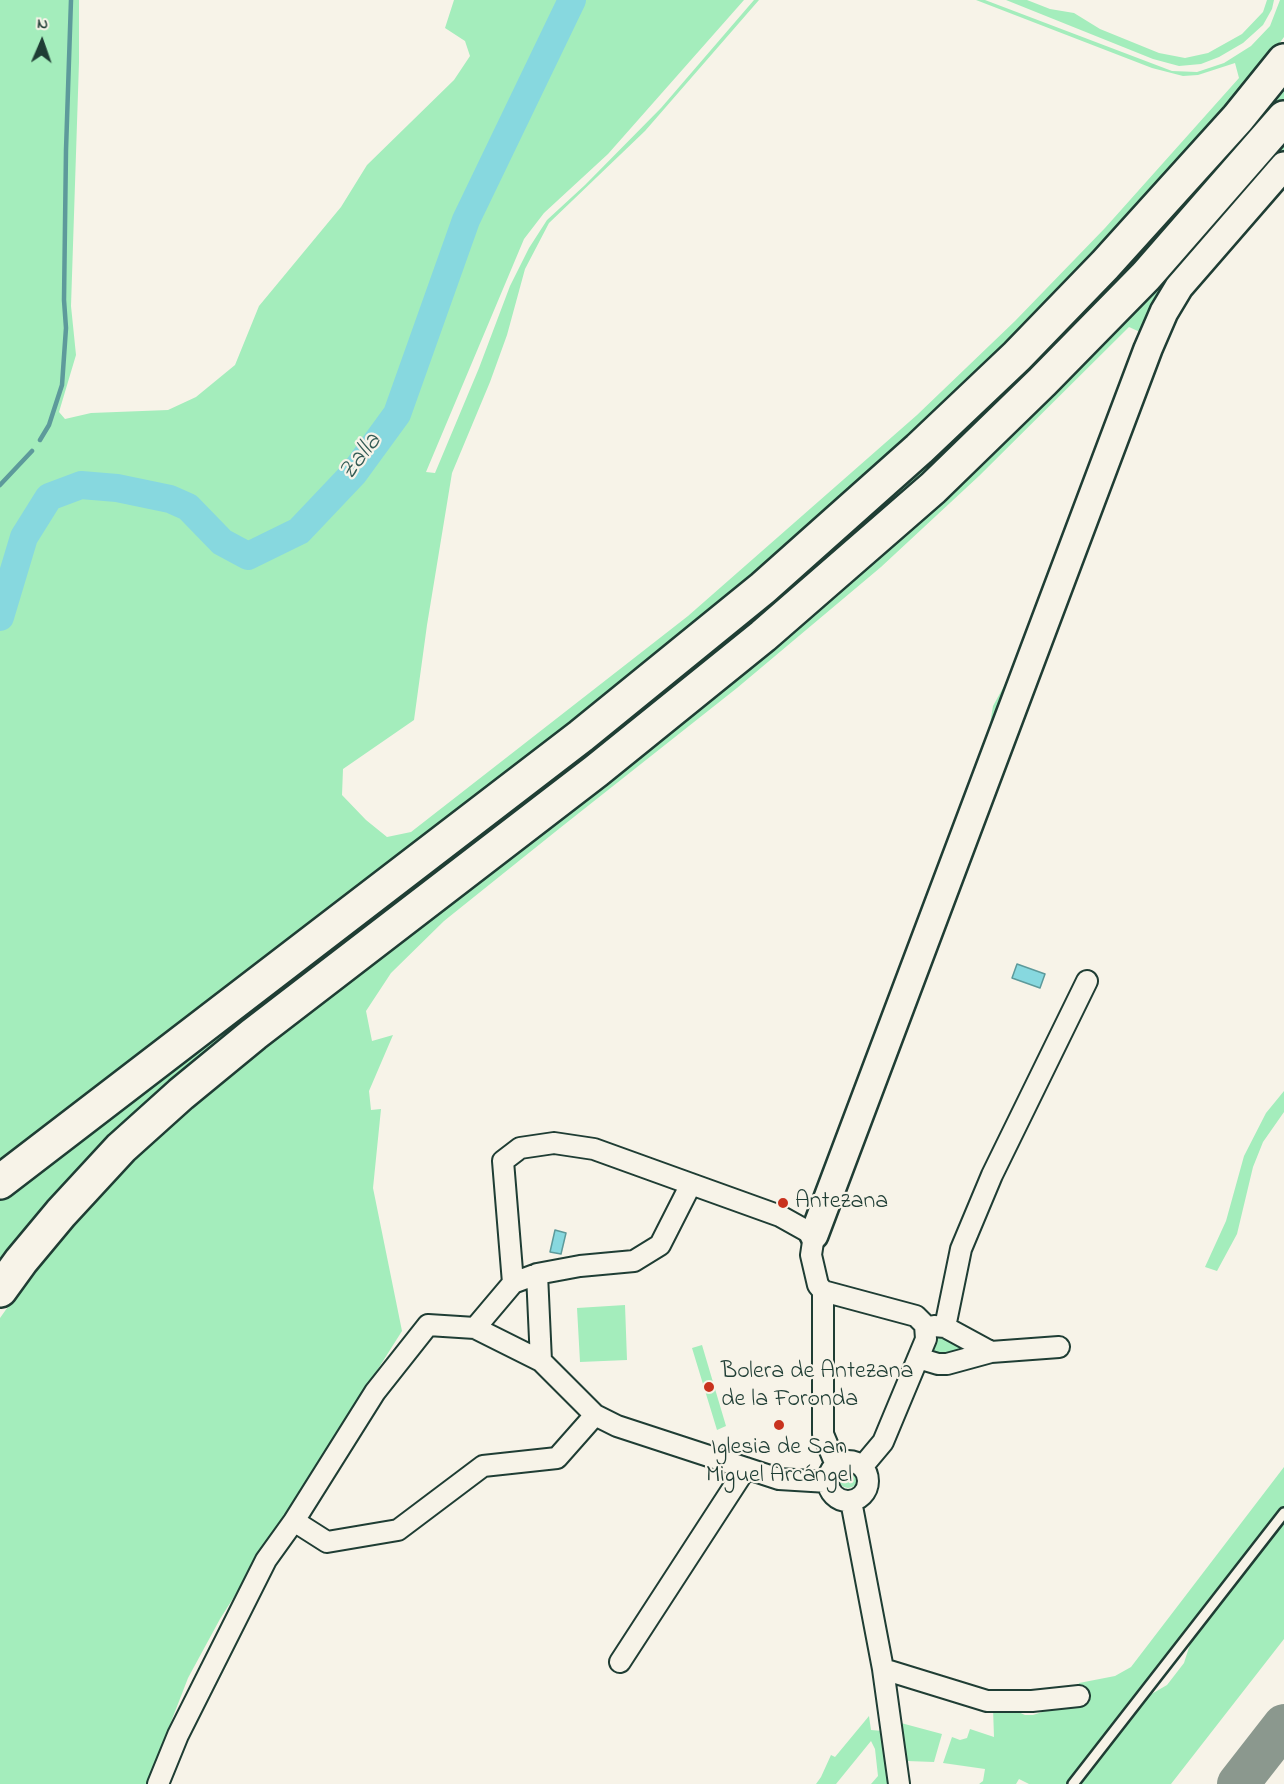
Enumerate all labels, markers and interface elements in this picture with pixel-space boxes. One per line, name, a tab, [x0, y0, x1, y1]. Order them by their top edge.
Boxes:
north arrow	[12, 12, 72, 72]
text: N	[37, 12, 48, 36]
water label: Zalla	[334, 428, 390, 488]
place label: Antezana	[795, 1189, 888, 1217]
marker: Antezana	[776, 1196, 790, 1210]
place label: Bolera de Antezana de la Foronda	[721, 1359, 914, 1415]
marker: Bolera de Antezana de la Foronda	[702, 1380, 716, 1394]
marker: Iglesia de San Miguel Arcángel	[772, 1418, 786, 1432]
place label: Iglesia de San Miguel Arcángel	[706, 1435, 852, 1491]

